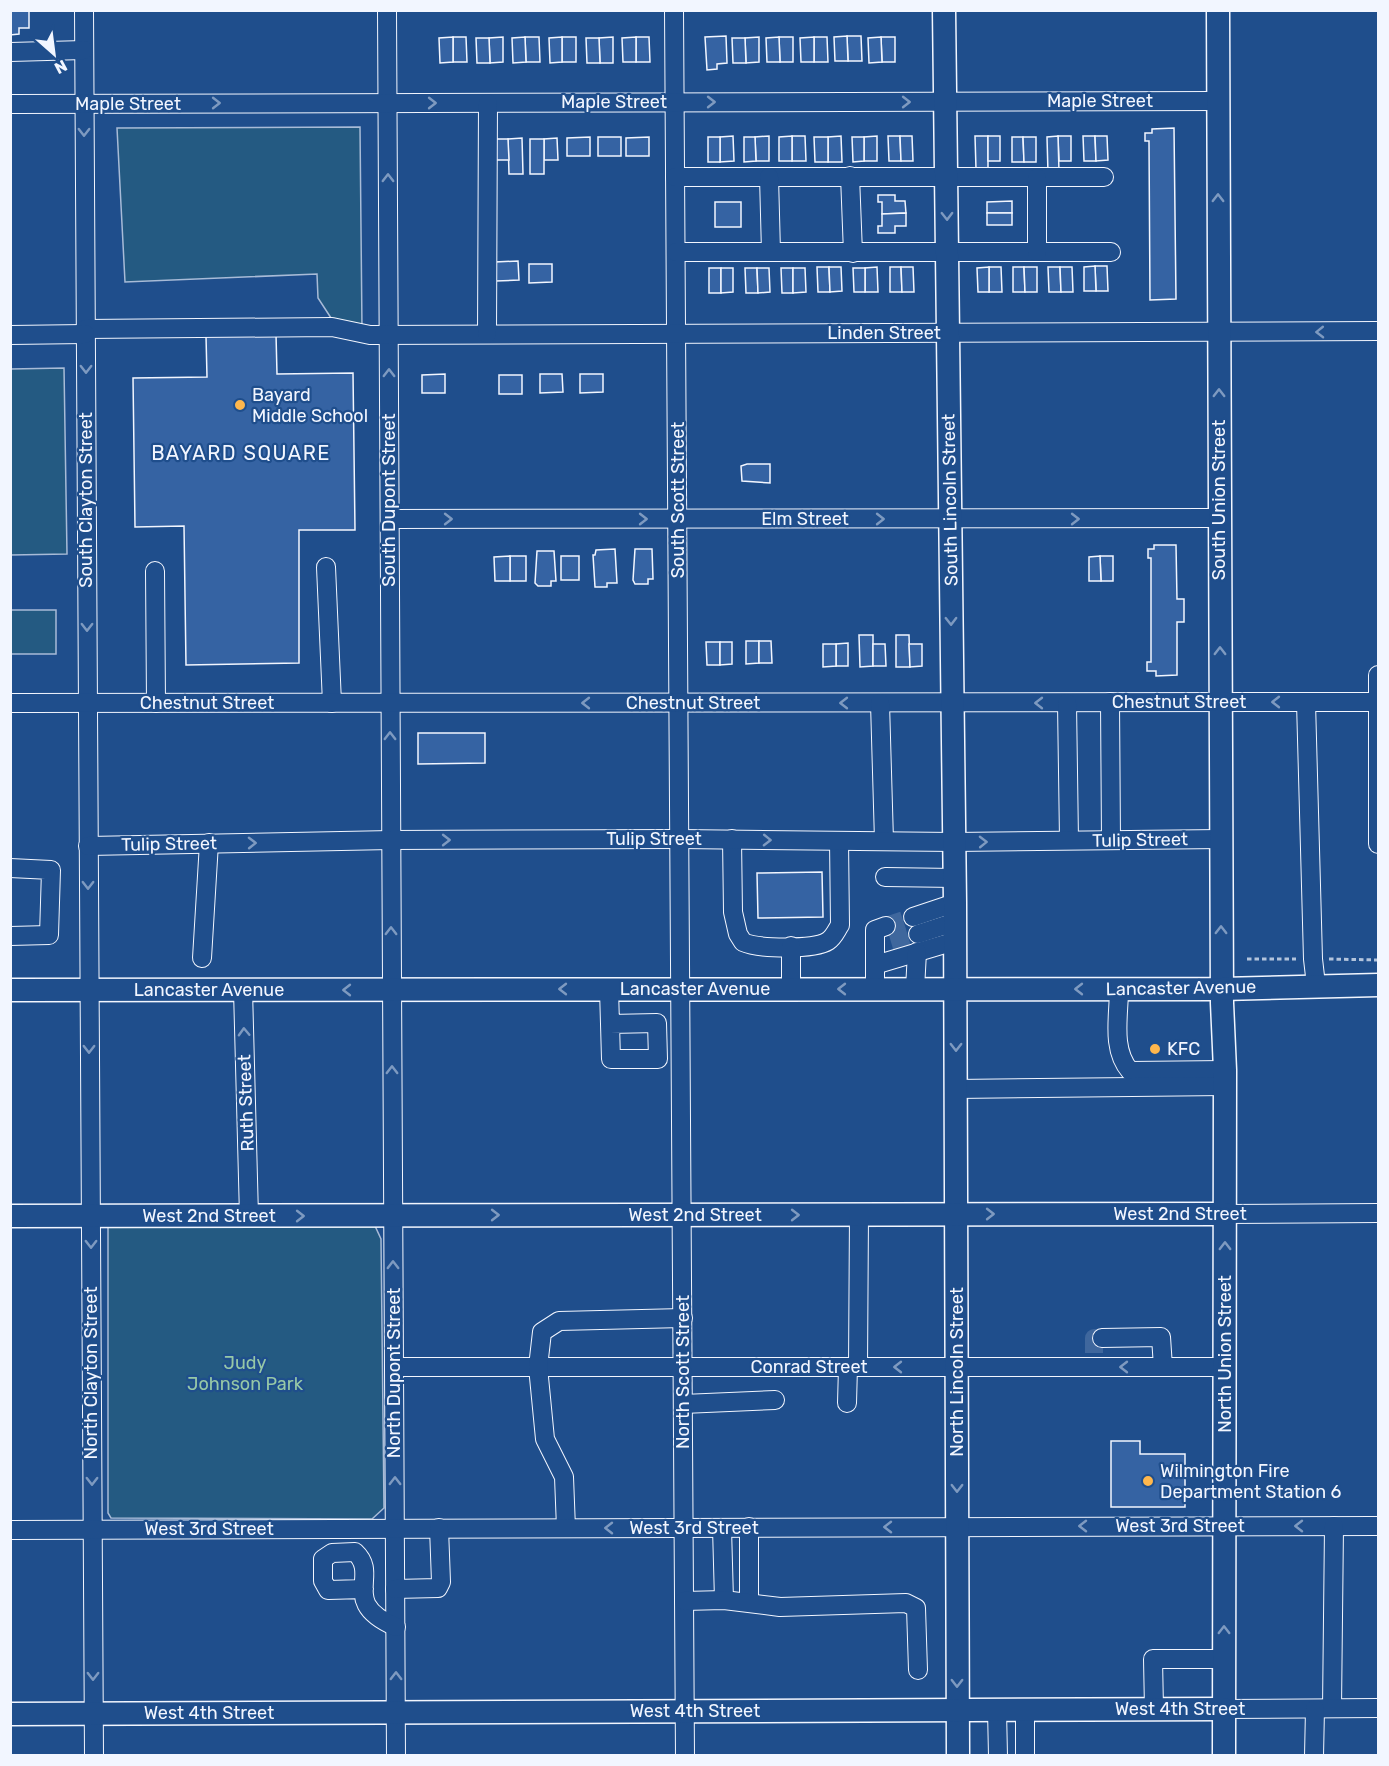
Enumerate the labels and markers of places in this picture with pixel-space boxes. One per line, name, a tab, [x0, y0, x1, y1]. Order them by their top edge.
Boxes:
place label: Bayard Middle School	[252, 384, 368, 427]
marker: Bayard Middle School	[233, 398, 247, 412]
place label: KFC	[1167, 1038, 1200, 1060]
marker: KFC	[1148, 1042, 1162, 1056]
place label: Wilmington Fire Department Station 6	[1160, 1460, 1341, 1503]
marker: Wilmington Fire Department Station 6	[1141, 1474, 1155, 1488]

